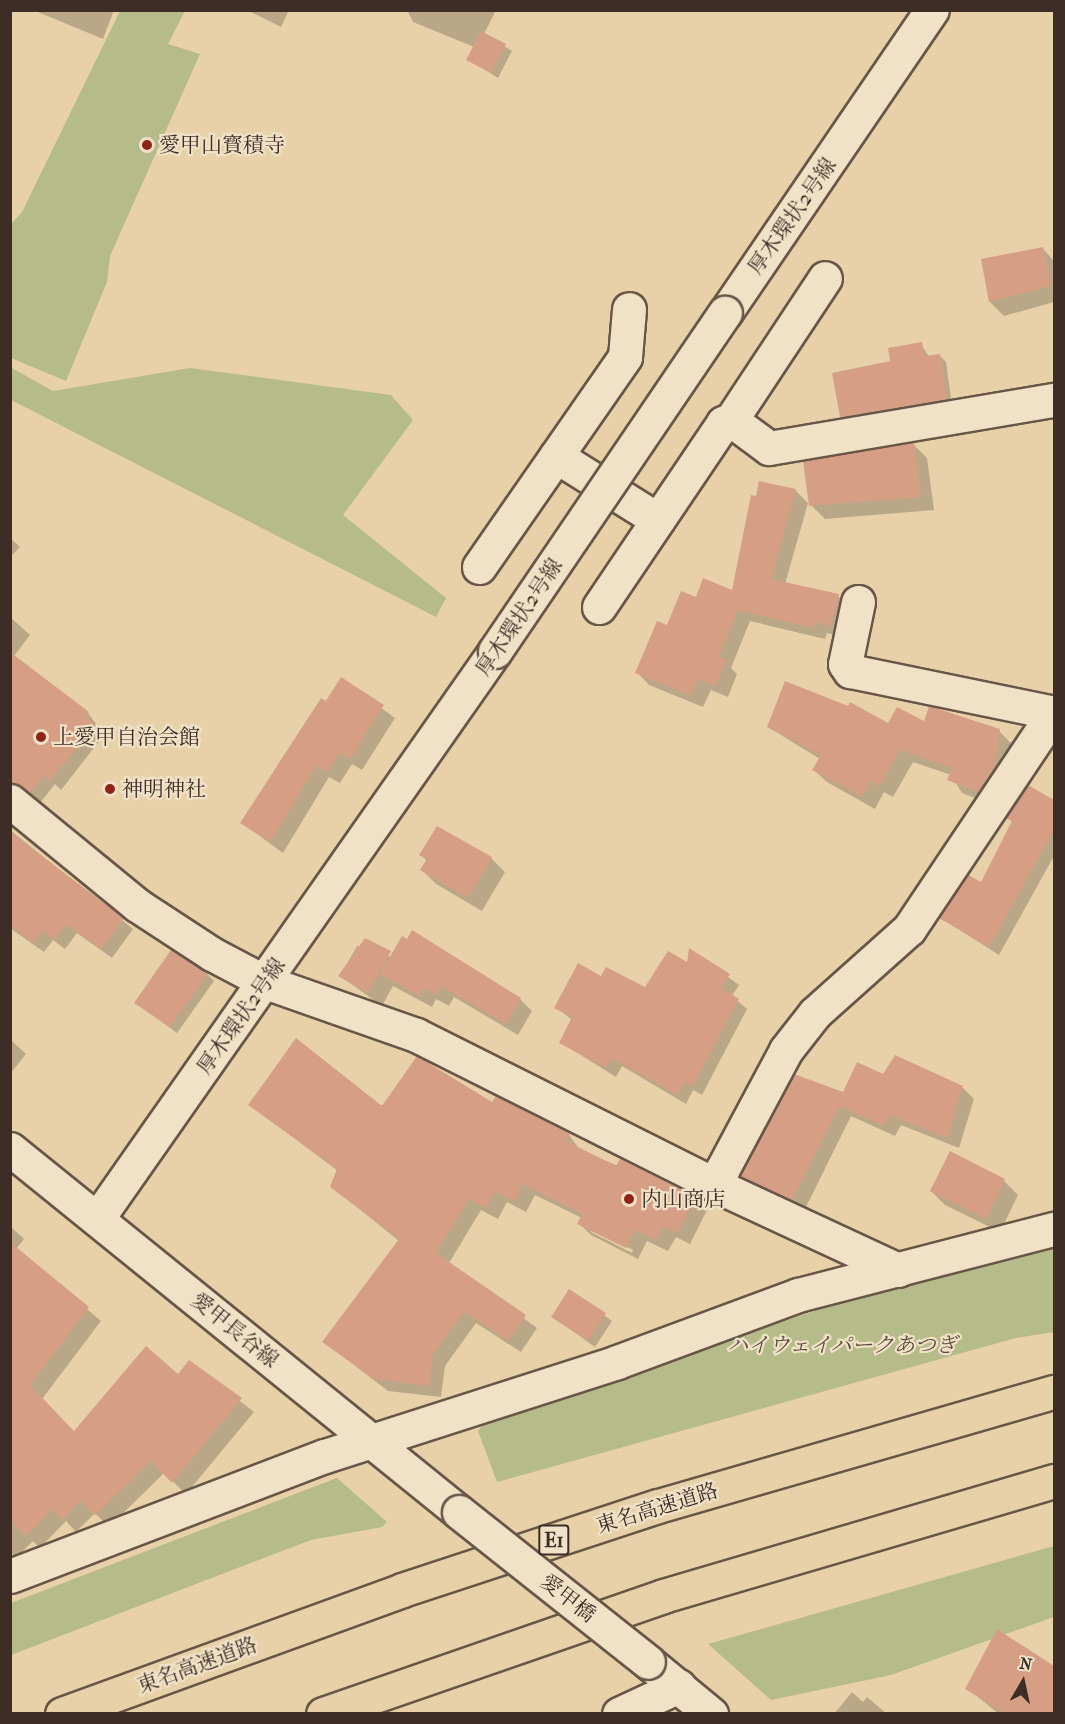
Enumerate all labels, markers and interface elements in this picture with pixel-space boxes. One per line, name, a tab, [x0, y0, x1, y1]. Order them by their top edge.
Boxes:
place label: 愛甲山寳積寺	[159, 132, 285, 158]
marker: 愛甲山寳積寺	[140, 138, 154, 152]
street label: 厚木環状2号線	[742, 153, 842, 279]
street label: 厚木環状2号線	[470, 553, 568, 681]
place label: 上愛甲自治会館	[53, 724, 200, 750]
marker: 上愛甲自治会館	[34, 730, 48, 744]
place label: 神明神社	[122, 776, 206, 802]
marker: 神明神社	[103, 782, 117, 796]
street label: 厚木環状2号線	[191, 953, 291, 1079]
place label: 内山商店	[641, 1186, 725, 1212]
marker: 内山商店	[622, 1192, 636, 1206]
street label: 愛甲長谷線	[186, 1287, 284, 1373]
park label: ハイウェイパークあつぎ	[727, 1332, 957, 1358]
street label: 東名高速道路	[593, 1478, 721, 1538]
road number: E1	[538, 1523, 570, 1557]
street label: 愛甲橋	[535, 1569, 601, 1627]
street label: 東名高速道路	[133, 1632, 261, 1698]
north arrow	[993, 1652, 1053, 1712]
text: N	[1018, 1653, 1033, 1674]

